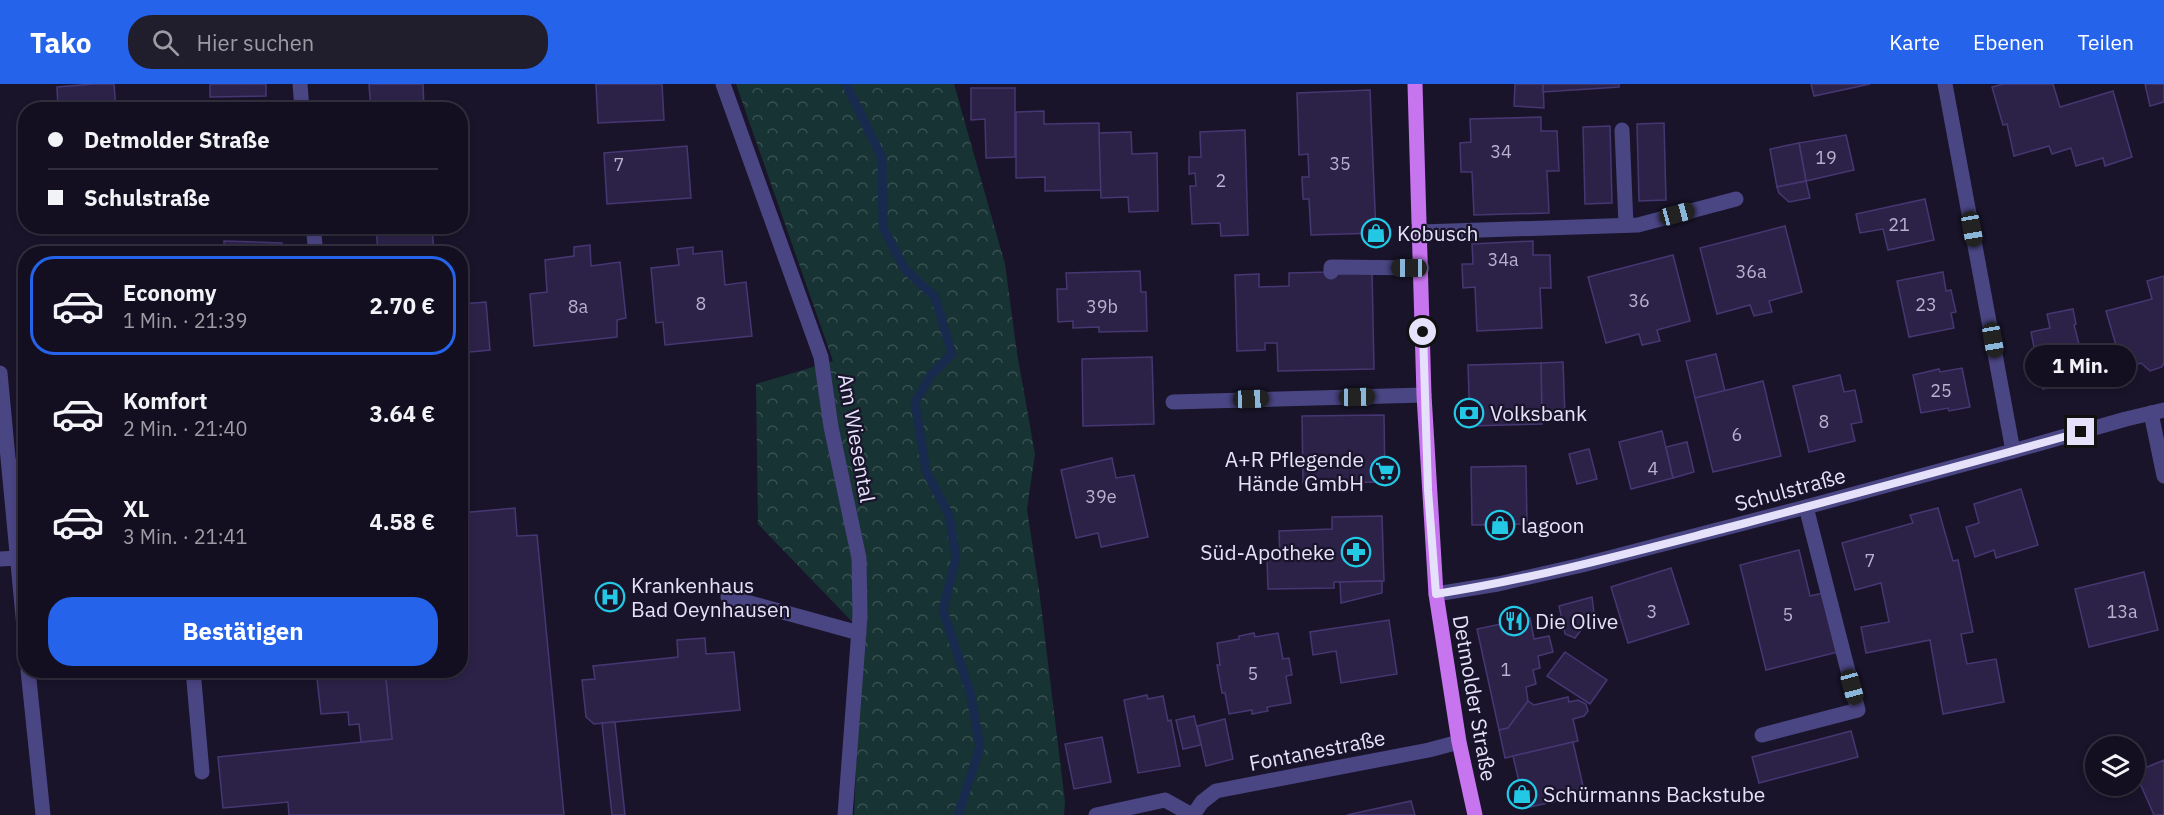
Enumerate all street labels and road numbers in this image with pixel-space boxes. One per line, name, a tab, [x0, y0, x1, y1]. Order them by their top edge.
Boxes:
street label: Am Wiesental	[832, 371, 882, 505]
street label: Schulstraße	[1732, 461, 1848, 517]
street label: Detmolder Straße	[1447, 613, 1503, 783]
street label: Fontanestraße	[1246, 723, 1388, 777]

